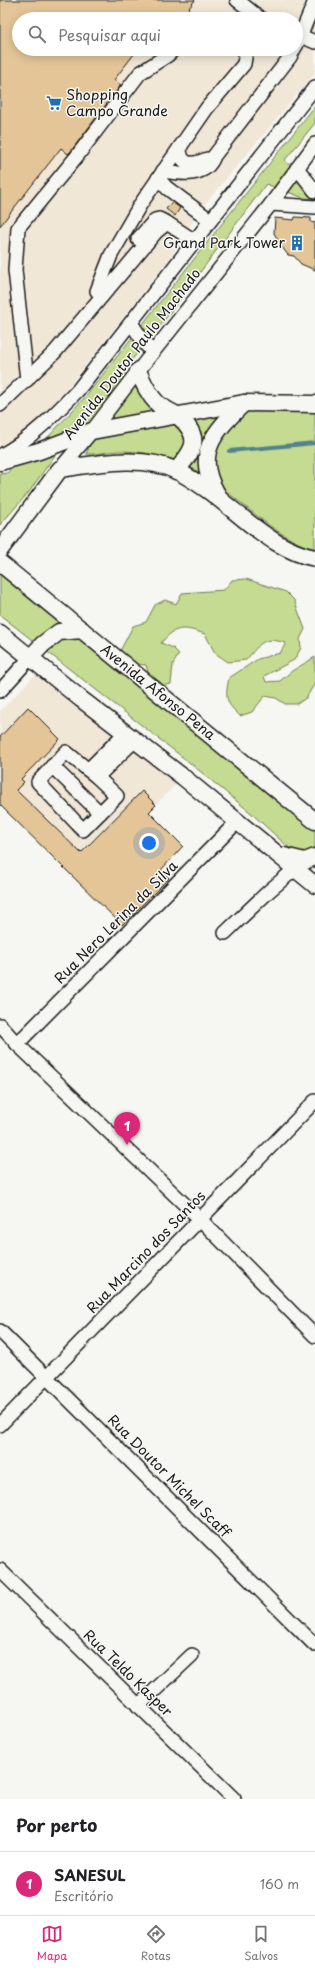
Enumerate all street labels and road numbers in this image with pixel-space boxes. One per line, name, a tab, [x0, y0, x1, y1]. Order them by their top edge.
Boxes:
street label: Avenida Doutor Paulo Machado	[58, 263, 205, 444]
street label: Avenida Afonso Pena	[96, 639, 220, 745]
street label: Rua Nero Lerina da Silva	[49, 855, 182, 988]
street label: Rua Marcino dos Santos	[81, 1186, 210, 1318]
street label: Rua Doutor Michel Scaff	[103, 1409, 237, 1543]
street label: Rua Teldo Kasper	[79, 1625, 178, 1721]

